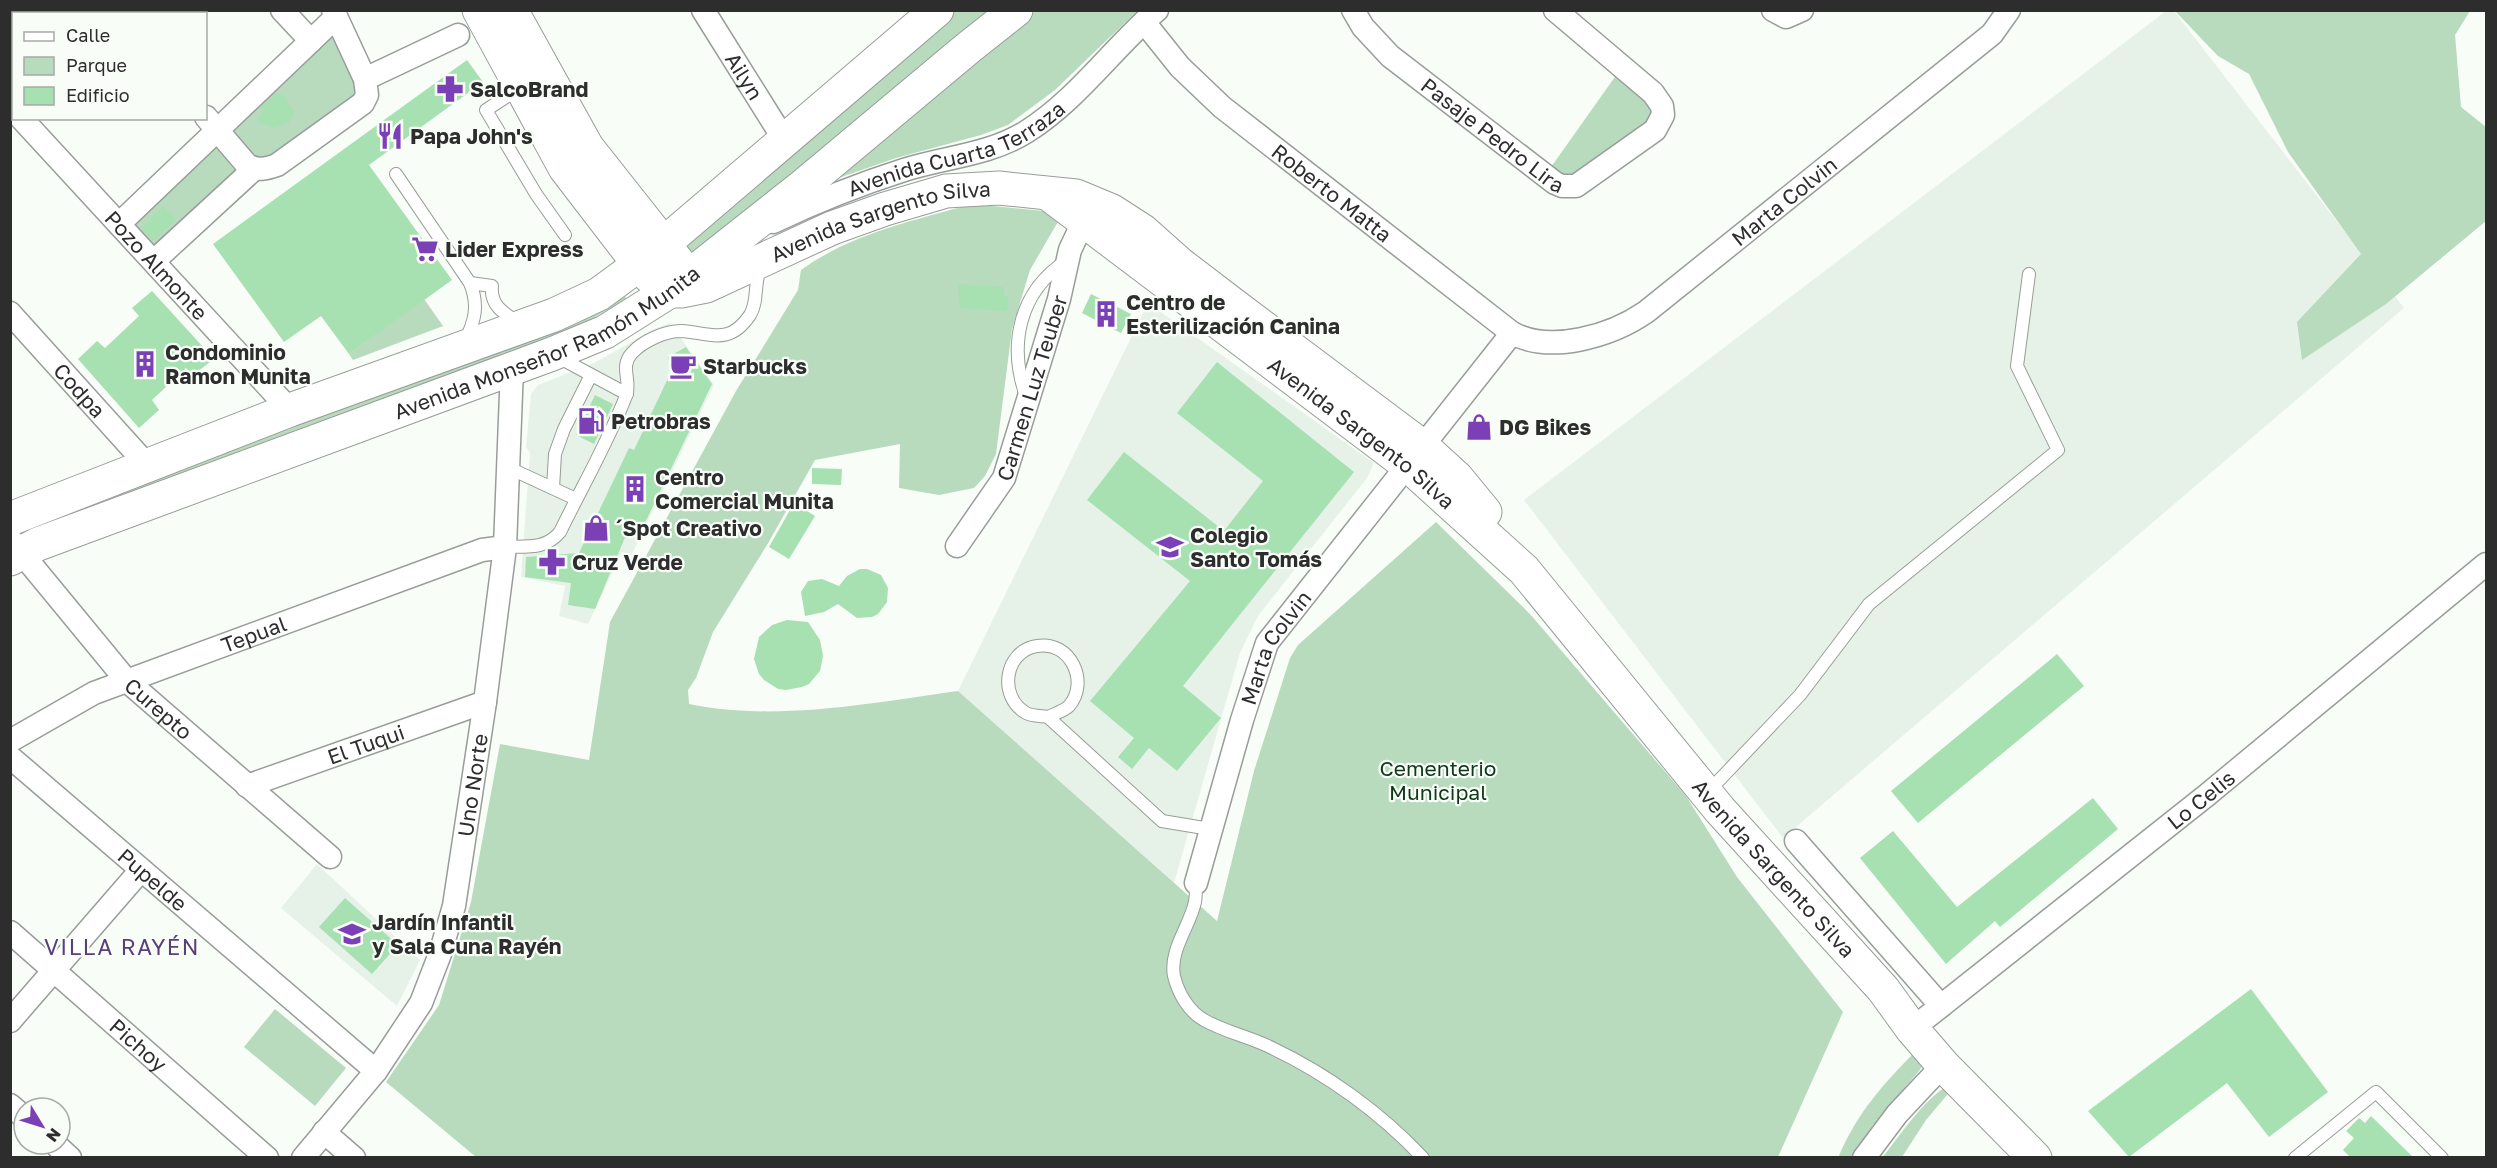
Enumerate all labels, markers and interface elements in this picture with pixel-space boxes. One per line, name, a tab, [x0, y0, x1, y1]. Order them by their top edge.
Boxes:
legend	[12, 12, 207, 120]
text: Calle	[66, 24, 110, 46]
street label: Ailyn	[720, 48, 769, 105]
text: Parque	[66, 54, 127, 76]
street label: Pasaje Pedro Lira	[1416, 72, 1568, 198]
pharmacy icon: SalcoBrand	[435, 74, 465, 104]
place label: SalcoBrand	[470, 76, 588, 102]
text: Edificio	[66, 84, 130, 106]
street label: Avenida Cuarta Terraza	[844, 95, 1070, 202]
restaurant icon: Papa John's	[375, 121, 405, 151]
place label: Papa John's	[410, 123, 533, 149]
street label: Roberto Matta	[1267, 138, 1397, 247]
street label: Marta Colvin	[1726, 151, 1842, 251]
street label: Avenida Sargento Silva	[766, 175, 991, 267]
street label: Pozo Almonte	[100, 205, 213, 325]
supermarket icon: Lider Express	[410, 234, 440, 264]
place label: Lider Express	[445, 236, 584, 262]
street label: Avenida Monseñor Ramón Munita	[390, 260, 705, 424]
place label: Centro de Esterilización Canina	[1126, 289, 1340, 339]
street label: Carmen Luz Teuber	[991, 292, 1072, 484]
building icon: Centro de Esterilización Canina	[1091, 299, 1121, 329]
place label: Condominio Ramon Munita	[165, 339, 311, 389]
building icon: Condominio Ramon Munita	[130, 349, 160, 379]
cafe icon: Starbucks	[668, 351, 698, 381]
street label: Avenida Sargento Silva	[1263, 351, 1460, 514]
place label: Starbucks	[703, 353, 807, 379]
street label: Codpa	[48, 358, 111, 423]
fuel station icon: Petrobras	[576, 406, 606, 436]
place label: Petrobras	[611, 408, 711, 434]
shop icon: DG Bikes	[1464, 412, 1494, 442]
place label: DG Bikes	[1499, 414, 1591, 440]
place label: Centro Comercial Munita	[655, 464, 834, 514]
building icon: Centro Comercial Munita	[620, 474, 650, 504]
shop icon: ´Spot Creativo	[581, 513, 611, 543]
place label: ´Spot Creativo	[616, 515, 762, 541]
place label: Colegio Santo Tomás	[1190, 522, 1322, 572]
school or university icon: Colegio Santo Tomás	[1155, 532, 1185, 562]
pharmacy icon: Cruz Verde	[537, 547, 567, 577]
place label: Cruz Verde	[572, 549, 683, 575]
street label: Marta Colvin	[1235, 585, 1317, 708]
street label: Tepual	[218, 610, 290, 658]
street label: Curepto	[120, 672, 198, 745]
street label: El Tuqui	[324, 719, 408, 770]
street label: Uno Norte	[452, 732, 493, 838]
park label: Cementerio Municipal	[1380, 755, 1496, 805]
street label: Lo Celis	[2162, 764, 2240, 835]
street label: Avenida Sargento Silva	[1687, 774, 1861, 963]
street label: Pupelde	[113, 842, 193, 916]
place label: Jardín Infantil y Sala Cuna Rayén	[372, 909, 562, 959]
school or university icon: Jardín Infantil y Sala Cuna Rayén	[337, 919, 367, 949]
district label: VILLA RAYÉN	[44, 933, 200, 960]
street label: Pichoy	[104, 1013, 173, 1077]
north arrow	[12, 1096, 72, 1156]
text: N	[42, 1124, 65, 1146]

